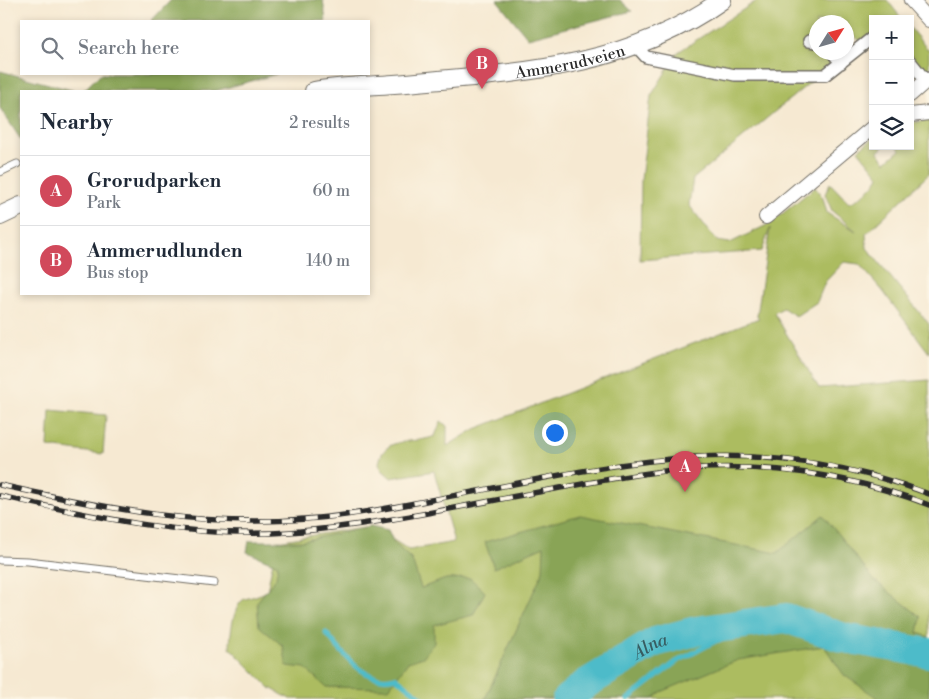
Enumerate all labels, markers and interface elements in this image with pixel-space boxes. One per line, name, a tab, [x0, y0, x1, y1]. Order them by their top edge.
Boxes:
north arrow	[809, 15, 854, 60]
map controls	[869, 15, 914, 150]
button: +	[869, 15, 914, 60]
search box	[20, 20, 370, 75]
icon: search	[38, 34, 66, 62]
text: Search here	[78, 36, 179, 60]
street label: Ammerudveien	[513, 40, 628, 83]
pin: B	[466, 48, 498, 89]
button: −	[869, 60, 914, 105]
button: layers	[869, 105, 914, 150]
text: Nearby	[40, 110, 113, 136]
text: 2 results	[289, 113, 350, 133]
text: Grorudparken	[87, 169, 221, 193]
text: A	[50, 181, 62, 201]
text: 60 m	[312, 181, 350, 201]
text: Park	[87, 193, 120, 213]
text: Ammerudlunden	[87, 239, 243, 263]
text: B	[50, 251, 62, 271]
text: 140 m	[306, 251, 350, 271]
text: Bus stop	[87, 263, 149, 283]
your location	[542, 420, 568, 446]
pin: A	[669, 451, 701, 492]
water label: Alna	[627, 628, 671, 666]

